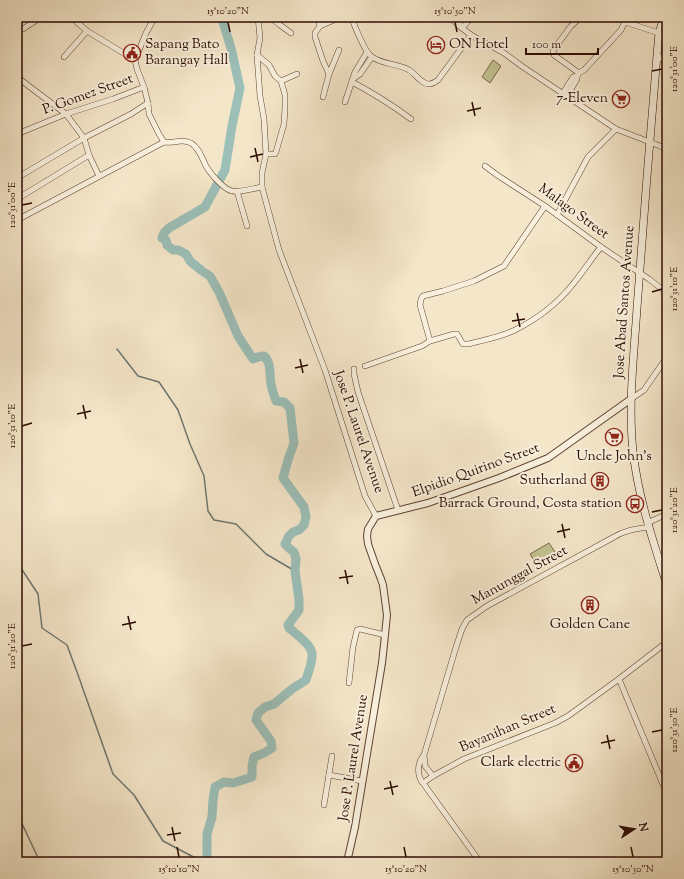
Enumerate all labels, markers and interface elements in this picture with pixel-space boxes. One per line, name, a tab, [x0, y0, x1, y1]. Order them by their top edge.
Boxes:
text: 15°10'20"N	[207, 4, 249, 19]
text: 15°10'30"N	[434, 4, 476, 19]
scale bar	[526, 30, 598, 56]
place label: Sapang Bato Barangay Hall	[145, 35, 228, 71]
hotel icon: ON Hotel	[426, 35, 446, 55]
place label: ON Hotel	[449, 35, 509, 55]
text: 100 m	[532, 36, 561, 54]
public building icon: Sapang Bato Barangay Hall	[122, 43, 142, 63]
text: 120°31'00"E	[667, 46, 682, 92]
street label: P. Gomez Street	[40, 69, 136, 121]
place label: 7-Eleven	[556, 89, 608, 109]
supermarket icon: 7-Eleven	[611, 89, 631, 109]
street label: Malago Street	[534, 180, 613, 245]
text: 120°31'00"E	[5, 182, 20, 228]
street label: Jose Abad Santos Avenue	[610, 225, 640, 380]
text: 120°31'10"E	[667, 267, 682, 311]
street label: Jose P. Laurel Avenue	[327, 367, 388, 496]
text: 120°31'10"E	[5, 404, 20, 448]
supermarket icon: Uncle John's	[604, 427, 624, 447]
street label: Elpidio Quirino Street	[410, 439, 543, 503]
place label: Uncle John's	[576, 447, 652, 467]
place label: Sutherland	[520, 471, 587, 491]
building icon: Sutherland	[590, 471, 610, 491]
text: 120°31'20"E	[667, 487, 682, 533]
place label: Barrack Ground, Costa station	[439, 494, 622, 514]
bus stop icon: Barrack Ground, Costa station	[625, 494, 645, 514]
street label: Manunggal Street	[468, 541, 572, 611]
building icon: Golden Cane	[580, 595, 600, 615]
place label: Golden Cane	[550, 615, 630, 635]
text: 120°31'20"E	[5, 623, 20, 669]
street label: Jose P. Laurel Avenue	[334, 693, 374, 824]
street label: Bayanihan Street	[457, 700, 559, 758]
text: 120°31'30"E	[667, 707, 682, 753]
place label: Clark electric	[480, 753, 561, 773]
public building icon: Clark electric	[564, 753, 584, 773]
north arrow	[614, 809, 654, 849]
text: N	[634, 820, 652, 833]
text: 15°10'10"N	[159, 862, 199, 877]
text: 15°10'20"N	[385, 862, 427, 877]
text: 15°10'30"N	[612, 862, 654, 877]

